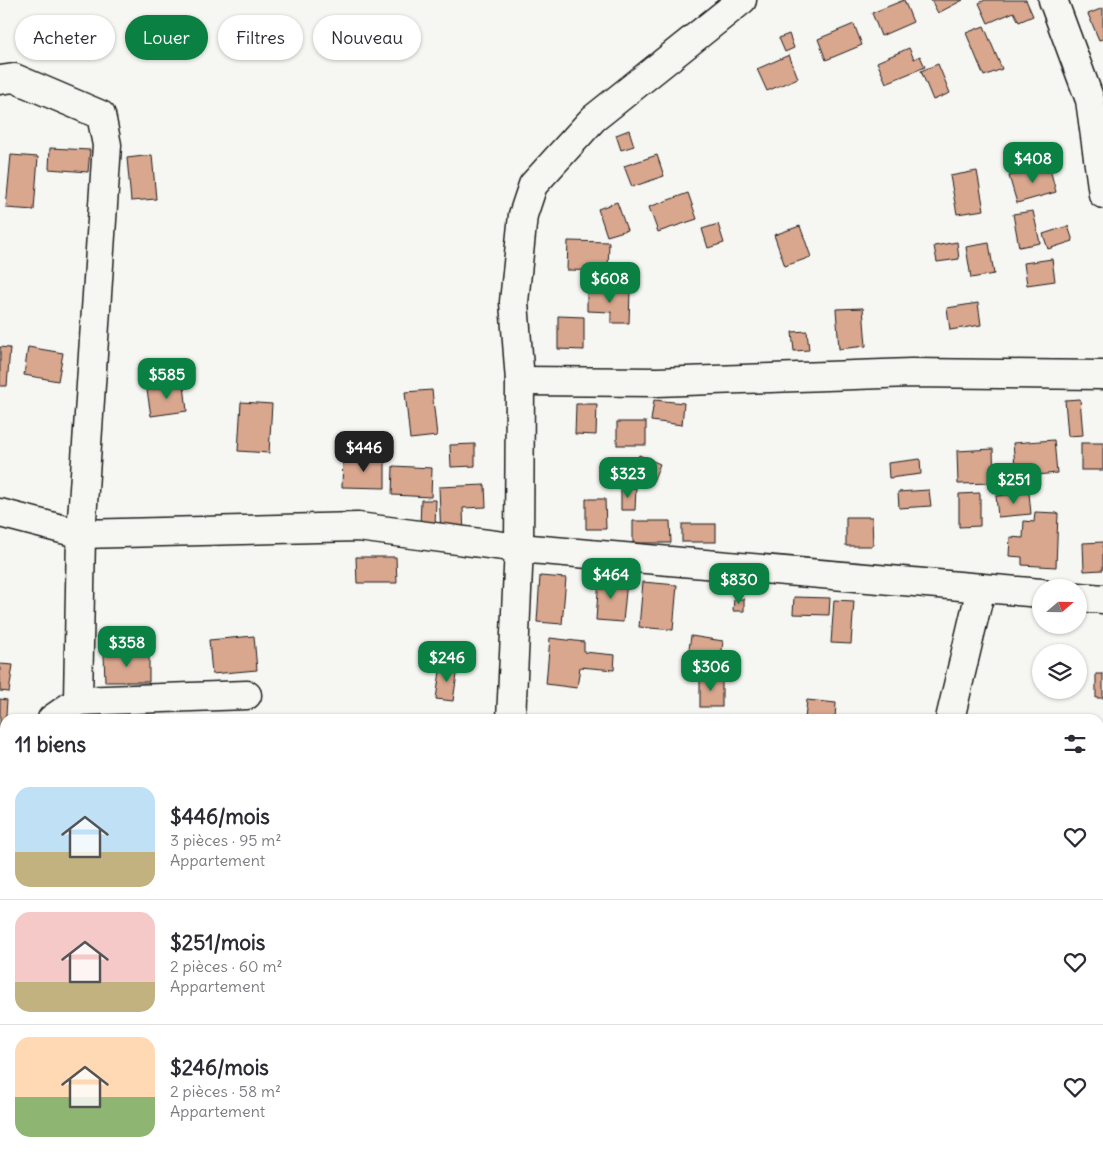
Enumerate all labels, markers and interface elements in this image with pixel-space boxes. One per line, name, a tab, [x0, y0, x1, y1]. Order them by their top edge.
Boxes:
chip: Acheter	[15, 15, 115, 60]
chip: Louer	[125, 15, 208, 60]
chip: Filtres	[218, 15, 303, 60]
chip: Nouveau	[313, 15, 421, 60]
pin: $408	[1003, 142, 1063, 184]
text: $408	[1014, 148, 1052, 168]
pin: $608	[580, 262, 640, 304]
text: $608	[591, 268, 629, 288]
pin: $585	[137, 358, 197, 400]
text: $585	[149, 364, 185, 384]
pin: $446	[334, 430, 394, 473]
text: $446	[346, 437, 382, 457]
pin: $323	[598, 456, 658, 499]
pin: $251	[984, 462, 1044, 505]
text: $323	[610, 463, 646, 483]
text: $251	[997, 469, 1031, 489]
pin: $464	[581, 558, 641, 600]
pin: $830	[709, 562, 769, 605]
text: $464	[593, 564, 629, 584]
text: $830	[720, 569, 758, 589]
north arrow	[1032, 579, 1088, 634]
map controls	[1032, 579, 1087, 699]
pin: $358	[97, 626, 157, 668]
text: $358	[109, 632, 145, 652]
pin: $246	[417, 640, 477, 683]
button: layers	[1032, 644, 1087, 699]
text: $246	[429, 647, 465, 667]
pin: $306	[681, 650, 741, 692]
text: $306	[692, 656, 730, 676]
icon: filters	[1061, 730, 1089, 758]
text: 11 biens	[15, 731, 86, 758]
text: $446/mois	[170, 803, 270, 830]
icon: home	[55, 807, 115, 867]
icon: heart	[1061, 823, 1089, 851]
text: 3 pièces · 95 m²	[170, 830, 281, 850]
text: Appartement	[170, 850, 265, 870]
text: $251/mois	[170, 929, 265, 956]
icon: home	[55, 932, 115, 992]
icon: heart	[1061, 948, 1089, 976]
text: 2 pièces · 60 m²	[170, 956, 282, 976]
text: Appartement	[170, 976, 265, 996]
text: $246/mois	[170, 1054, 269, 1081]
icon: home	[55, 1057, 115, 1117]
icon: heart	[1061, 1073, 1089, 1101]
text: 2 pièces · 58 m²	[170, 1081, 281, 1101]
text: Appartement	[170, 1101, 265, 1121]

